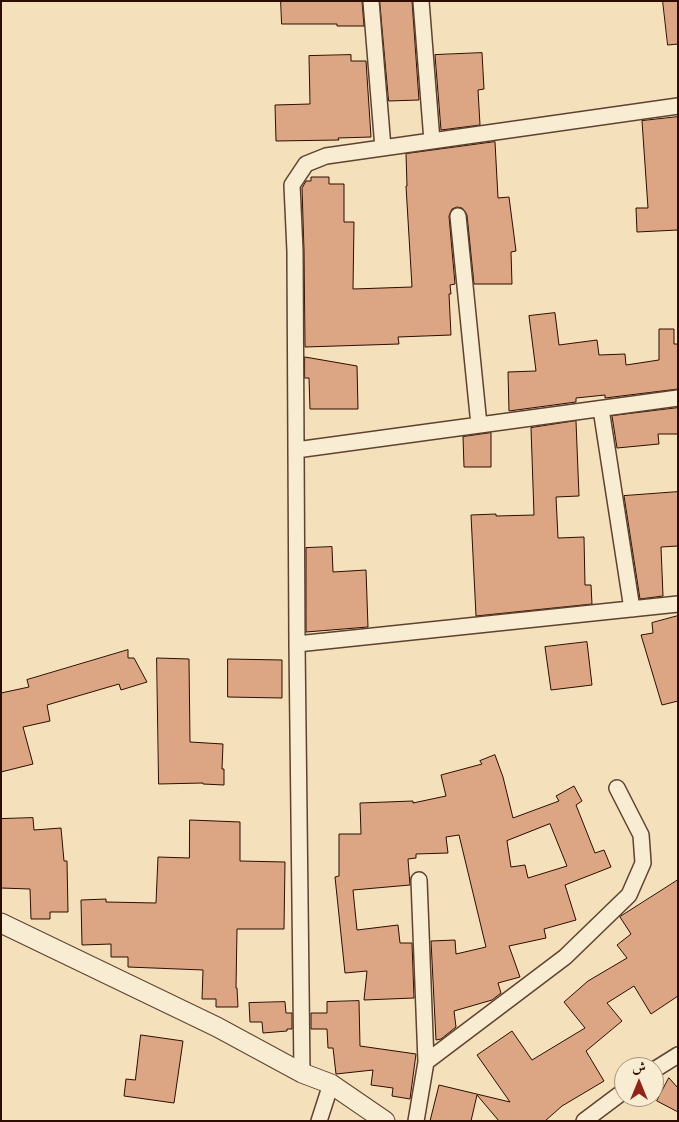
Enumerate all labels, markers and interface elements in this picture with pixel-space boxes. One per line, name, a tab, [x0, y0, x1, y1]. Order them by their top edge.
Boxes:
north arrow	[614, 1057, 664, 1107]
text: ش	[632, 1061, 646, 1075]

